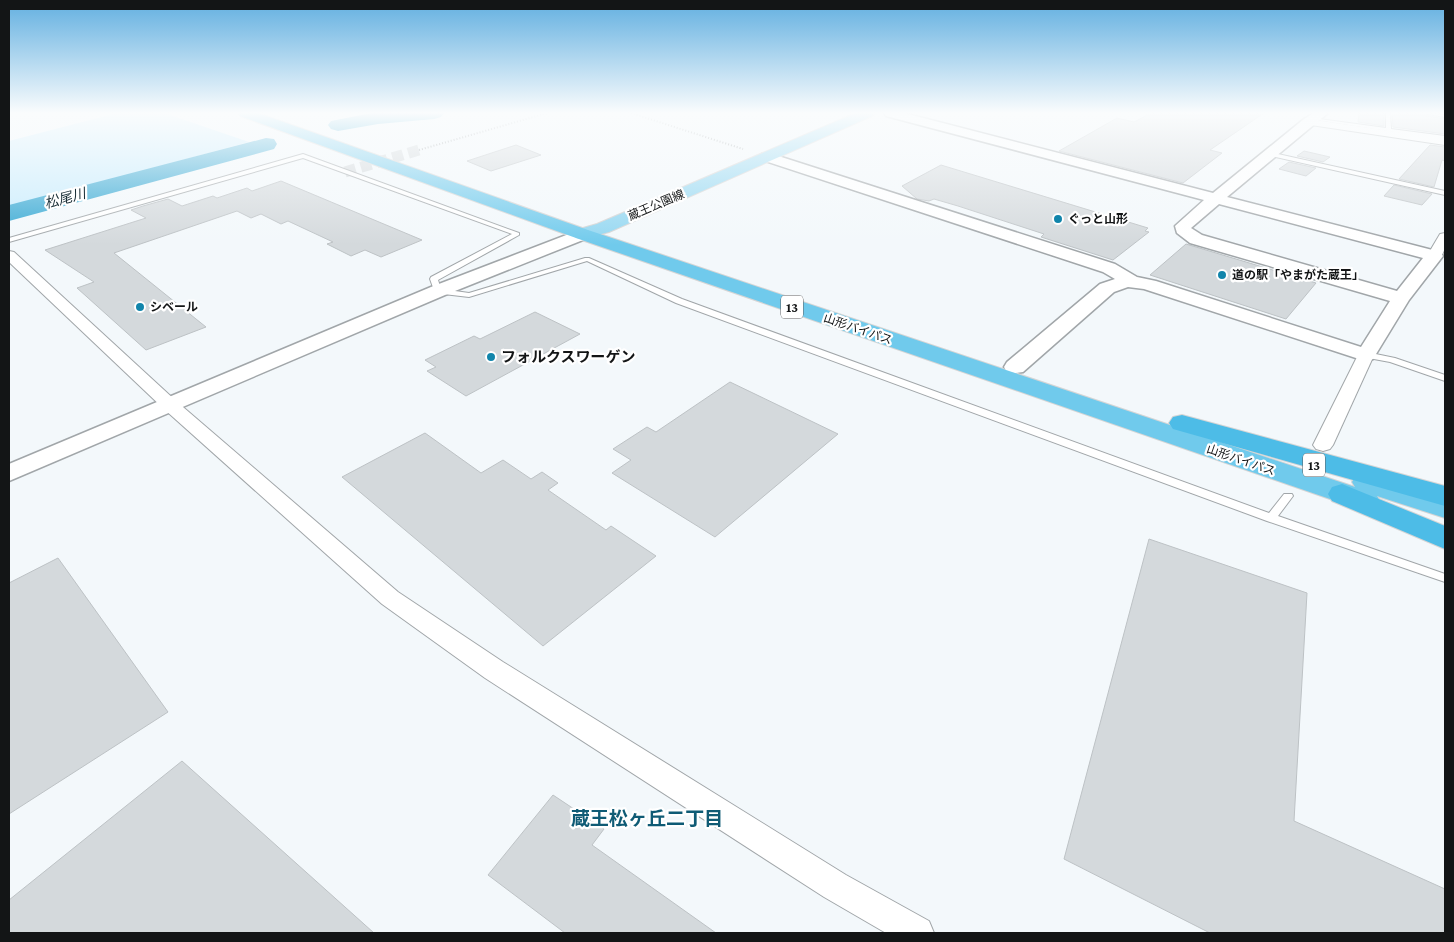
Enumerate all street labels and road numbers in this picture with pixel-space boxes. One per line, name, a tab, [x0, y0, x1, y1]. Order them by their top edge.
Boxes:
street label: 蔵王公園線	[626, 187, 686, 223]
road number: 13	[781, 296, 803, 318]
street label: 山形バイパス	[822, 311, 894, 347]
street label: 山形バイパス	[1205, 442, 1277, 478]
road number: 13	[1303, 454, 1325, 476]

